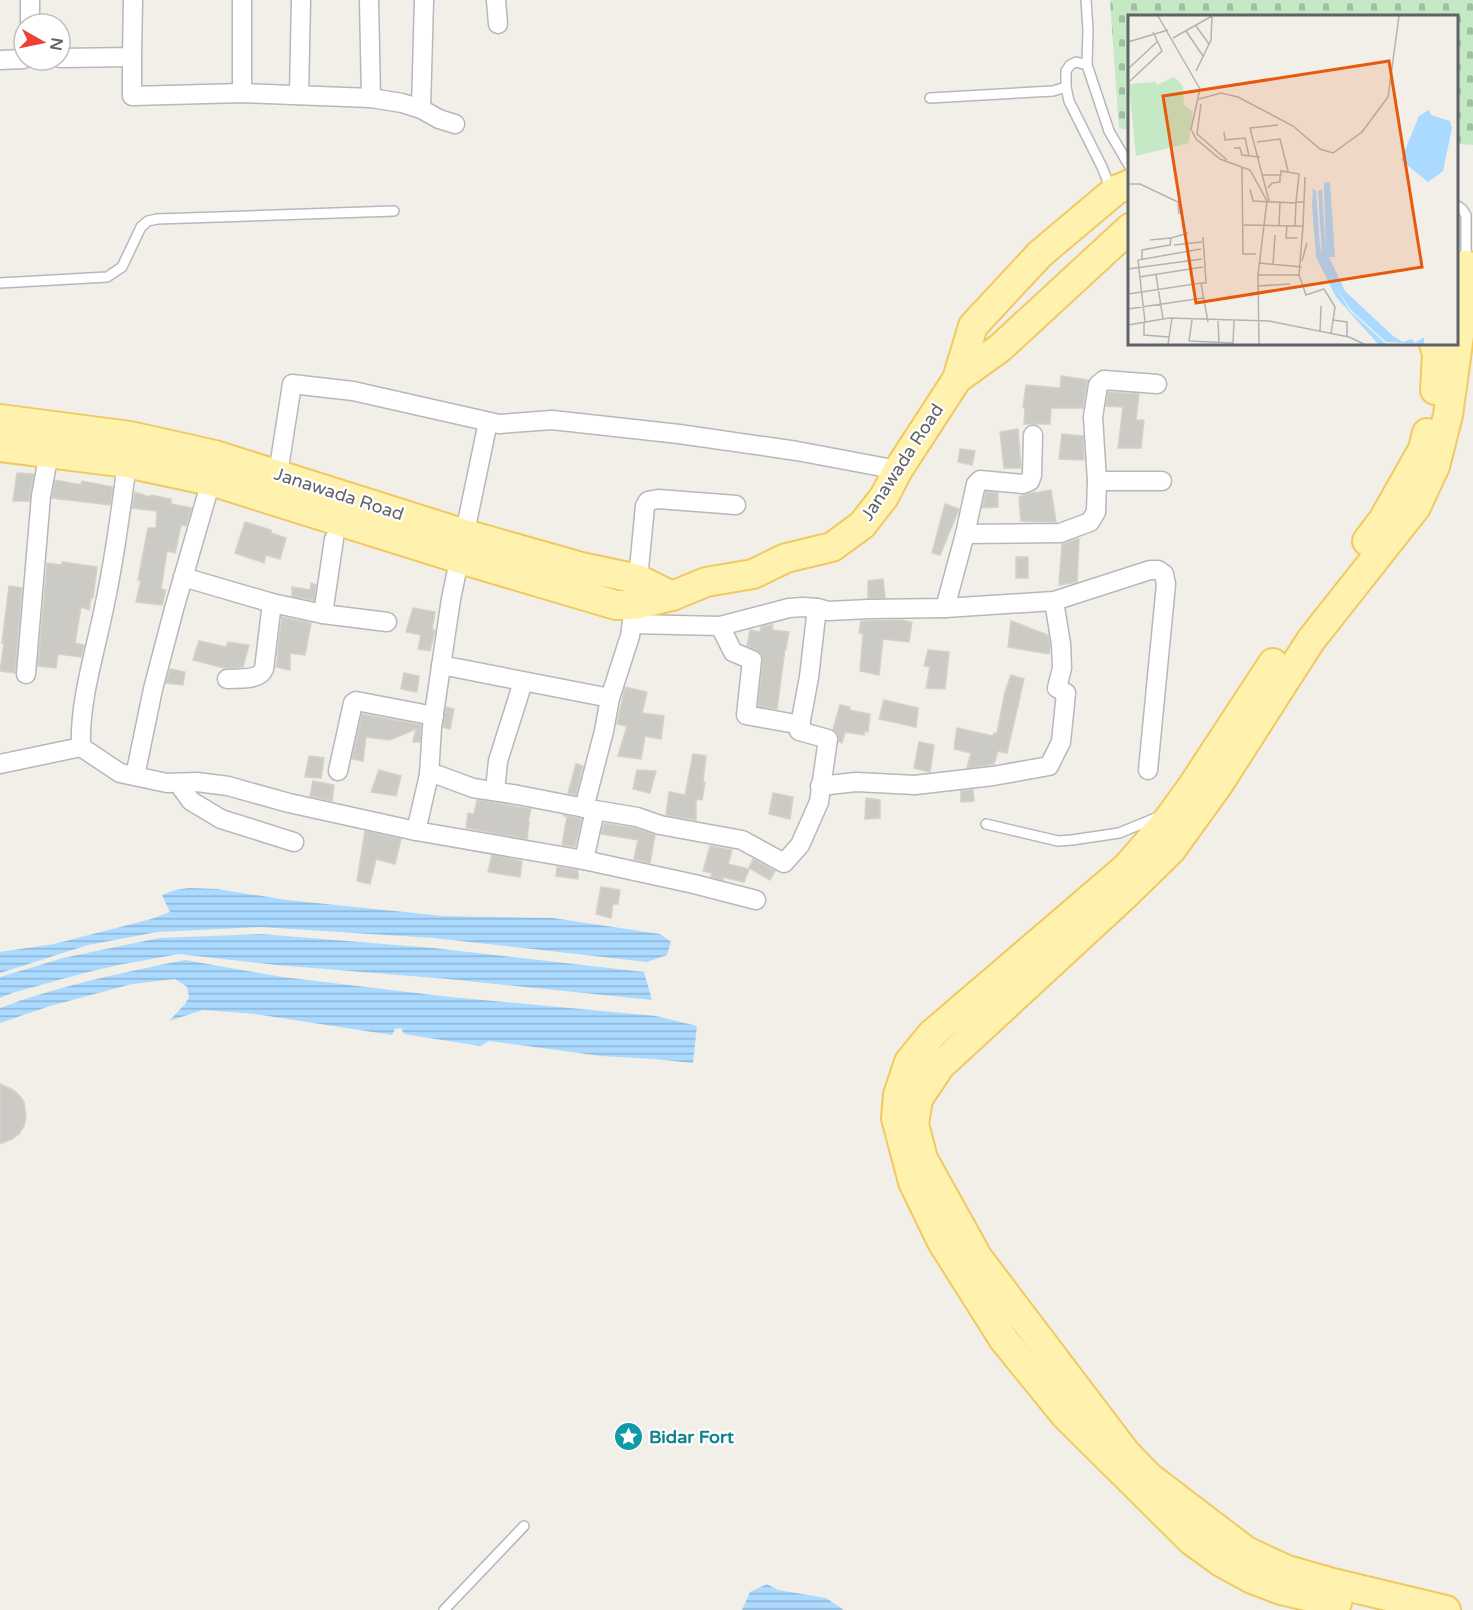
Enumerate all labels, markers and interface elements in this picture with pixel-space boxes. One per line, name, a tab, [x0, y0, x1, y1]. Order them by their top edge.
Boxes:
north arrow	[12, 12, 72, 72]
inset map	[1128, 15, 1458, 345]
text: N	[45, 36, 67, 52]
street label: Janawada Road	[856, 399, 948, 525]
street label: Janawada Road	[271, 463, 407, 525]
place icon: Bidar Fort	[612, 1421, 644, 1453]
place label: Bidar Fort	[649, 1426, 734, 1448]

